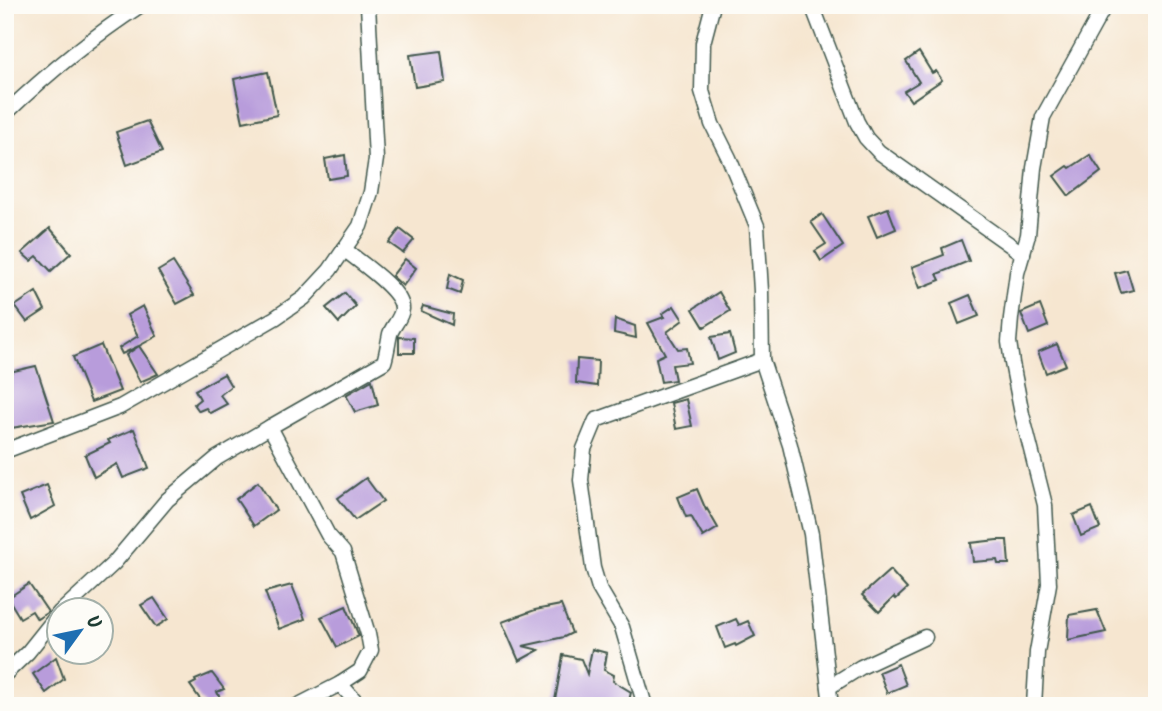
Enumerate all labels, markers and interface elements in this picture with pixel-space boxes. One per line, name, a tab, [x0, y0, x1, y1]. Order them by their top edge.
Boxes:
north arrow	[46, 596, 116, 666]
text: U	[77, 610, 109, 636]

